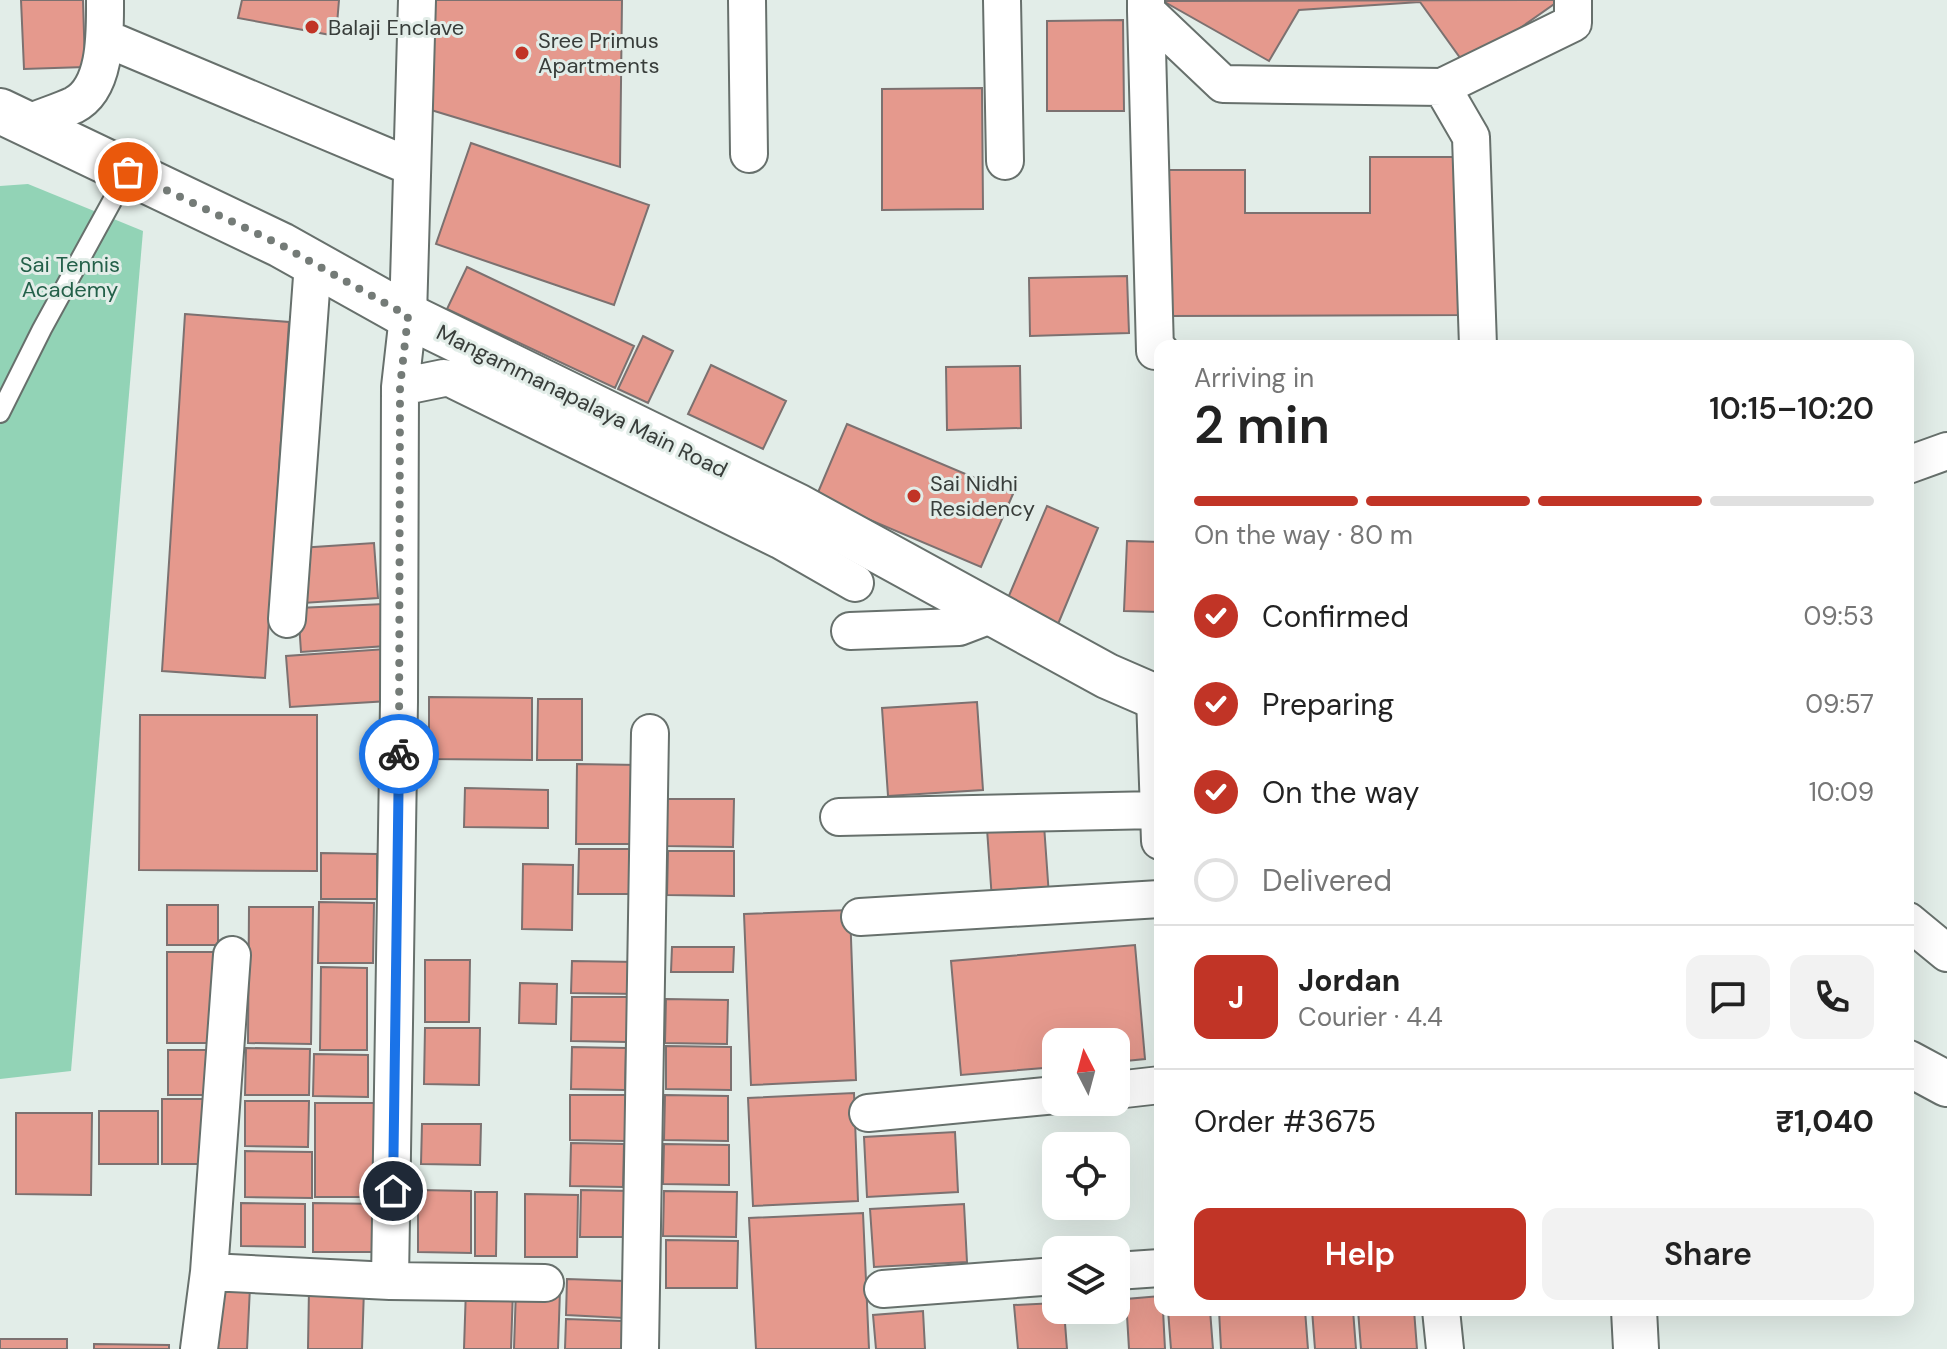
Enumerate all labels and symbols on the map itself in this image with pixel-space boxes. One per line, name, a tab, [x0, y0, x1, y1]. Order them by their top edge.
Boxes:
place label: Balaji Enclave	[328, 13, 464, 42]
marker: Balaji Enclave	[303, 18, 321, 36]
place label: Sree Primus Apartments	[538, 26, 660, 80]
marker: Sree Primus Apartments	[513, 44, 531, 62]
pin	[94, 138, 162, 206]
park label: Sai Tennis Academy	[20, 250, 120, 304]
street label: Mangammanapalaya Main Road	[432, 318, 732, 484]
place label: Sai Nidhi Residency	[930, 469, 1035, 523]
marker: Sai Nidhi Residency	[905, 487, 923, 505]
courier	[359, 714, 439, 794]
north arrow	[1042, 1028, 1130, 1116]
pin	[359, 1157, 427, 1225]

